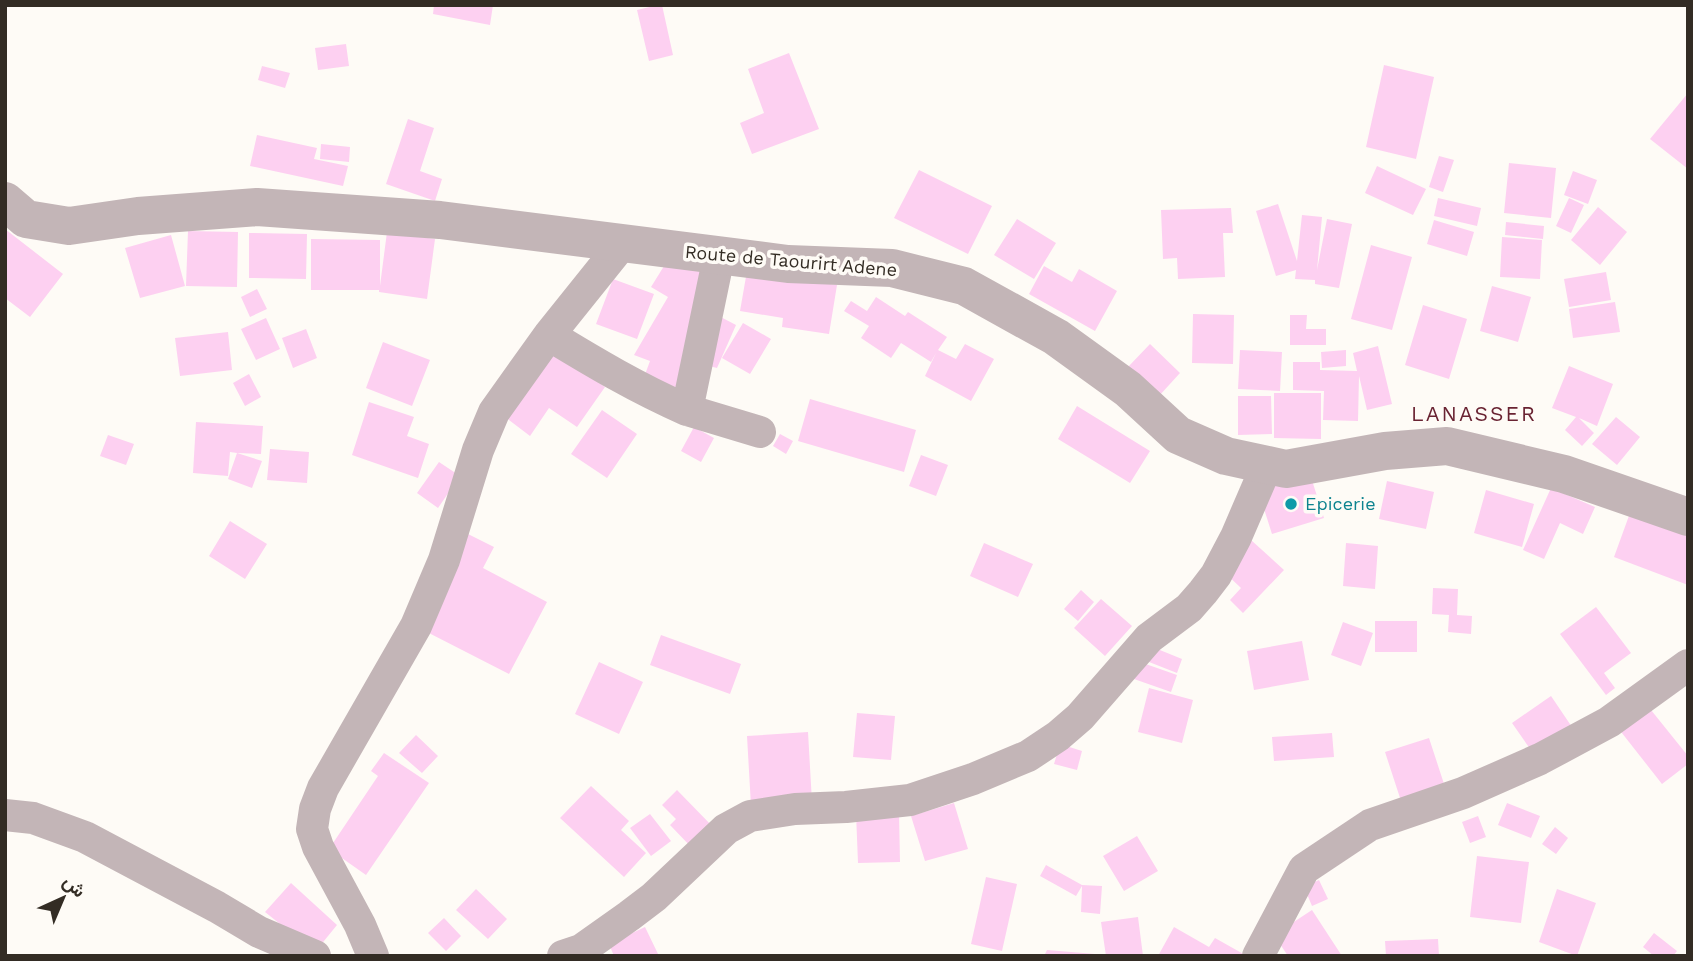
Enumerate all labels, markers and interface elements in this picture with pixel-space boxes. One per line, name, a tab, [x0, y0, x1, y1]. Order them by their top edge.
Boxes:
street label: Route de Taourirt Adene	[684, 241, 898, 280]
district label: LANASSER	[1411, 401, 1537, 426]
place label: Epicerie	[1305, 493, 1376, 514]
marker: Epicerie	[1283, 496, 1299, 512]
north arrow	[28, 863, 98, 933]
text: ش	[58, 870, 91, 902]

